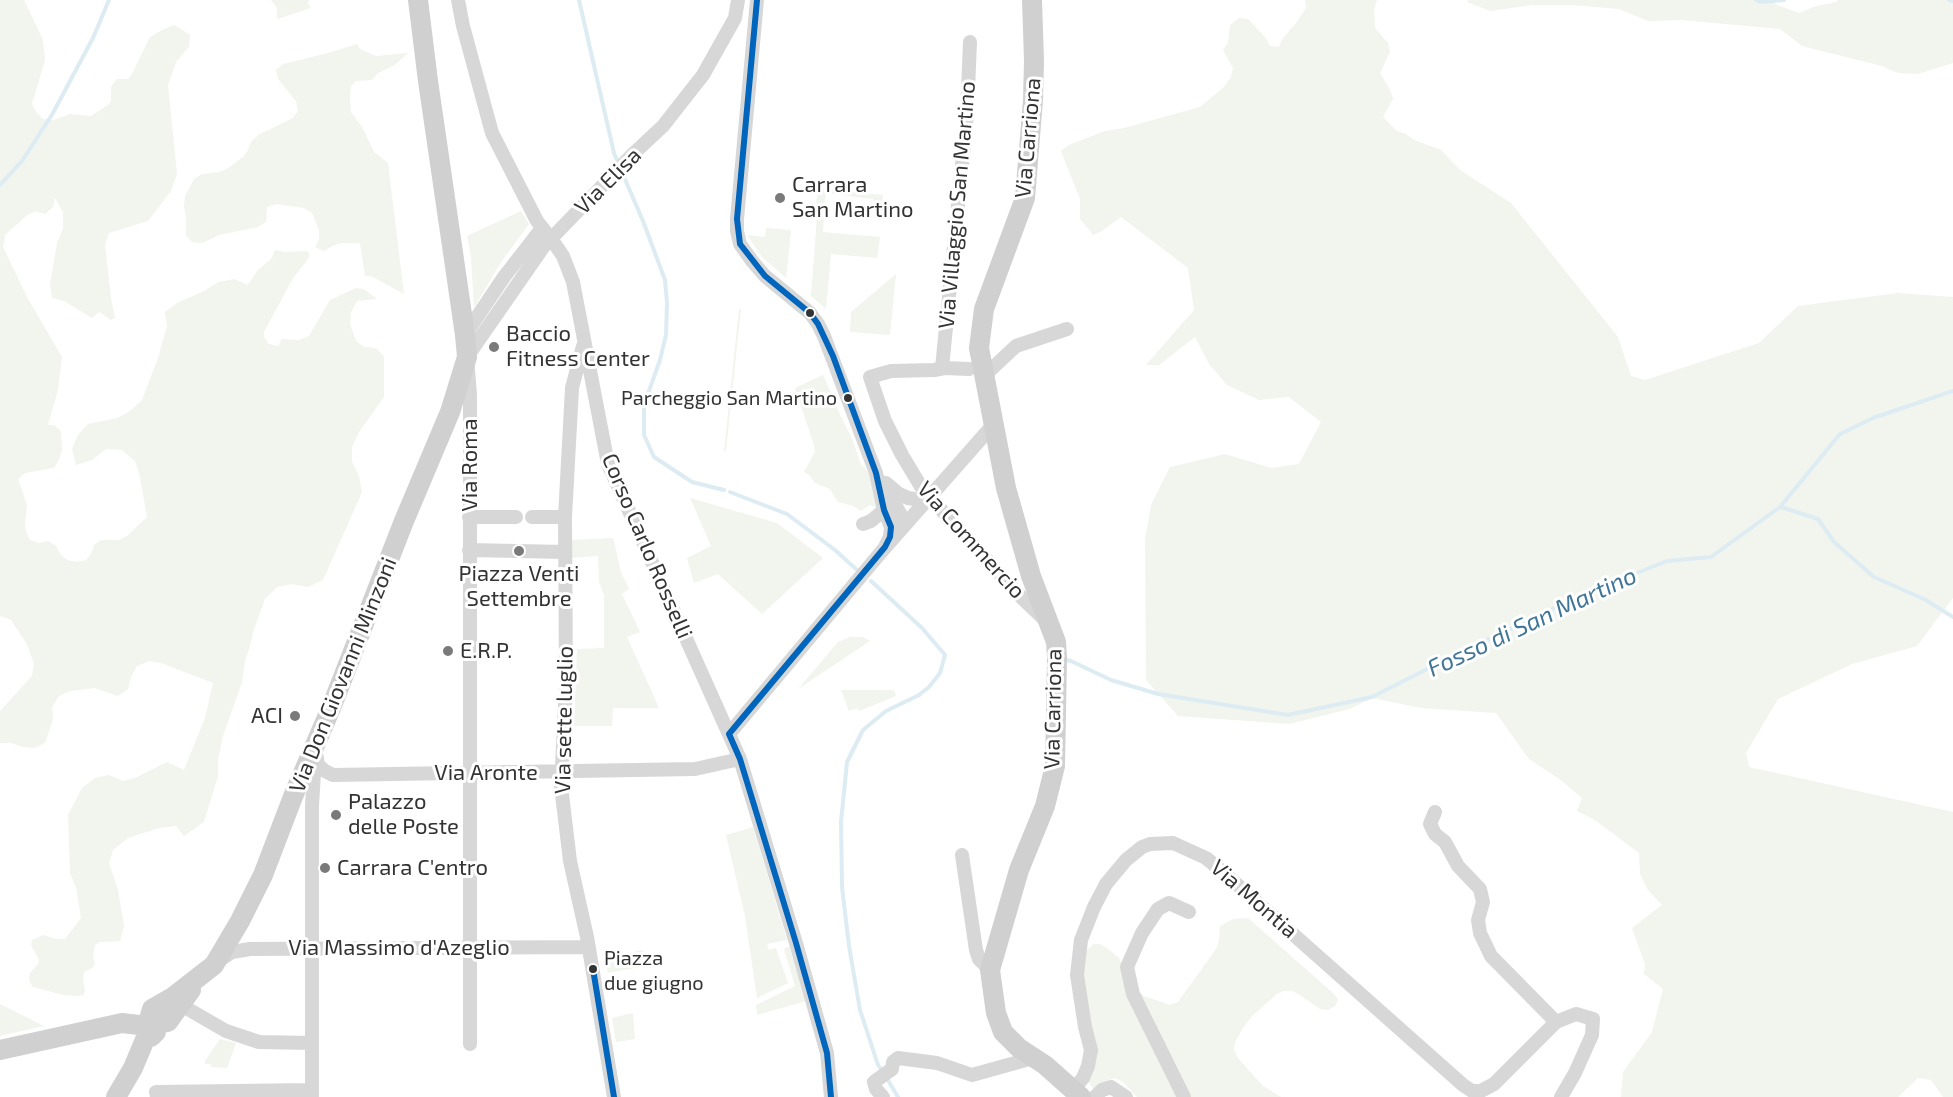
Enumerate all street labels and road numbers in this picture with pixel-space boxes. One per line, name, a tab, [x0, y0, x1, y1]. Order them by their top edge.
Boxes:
street label: Via Carriona	[1010, 77, 1046, 199]
street label: Via Villaggio San Martino	[933, 80, 981, 330]
street label: Via Elisa	[569, 142, 647, 220]
street label: Via Roma	[457, 418, 483, 512]
street label: Corso Carlo Rosselli	[596, 449, 698, 643]
street label: Via Commercio	[912, 476, 1030, 604]
street label: Via Don Giovanni Minzoni	[284, 554, 402, 796]
street label: Via sette luglio	[550, 646, 578, 794]
street label: Via Carriona	[1039, 648, 1067, 770]
street label: Via Aronte	[434, 760, 538, 786]
street label: Via Montia	[1205, 854, 1303, 944]
street label: Via Massimo d'Azeglio	[288, 935, 510, 961]

